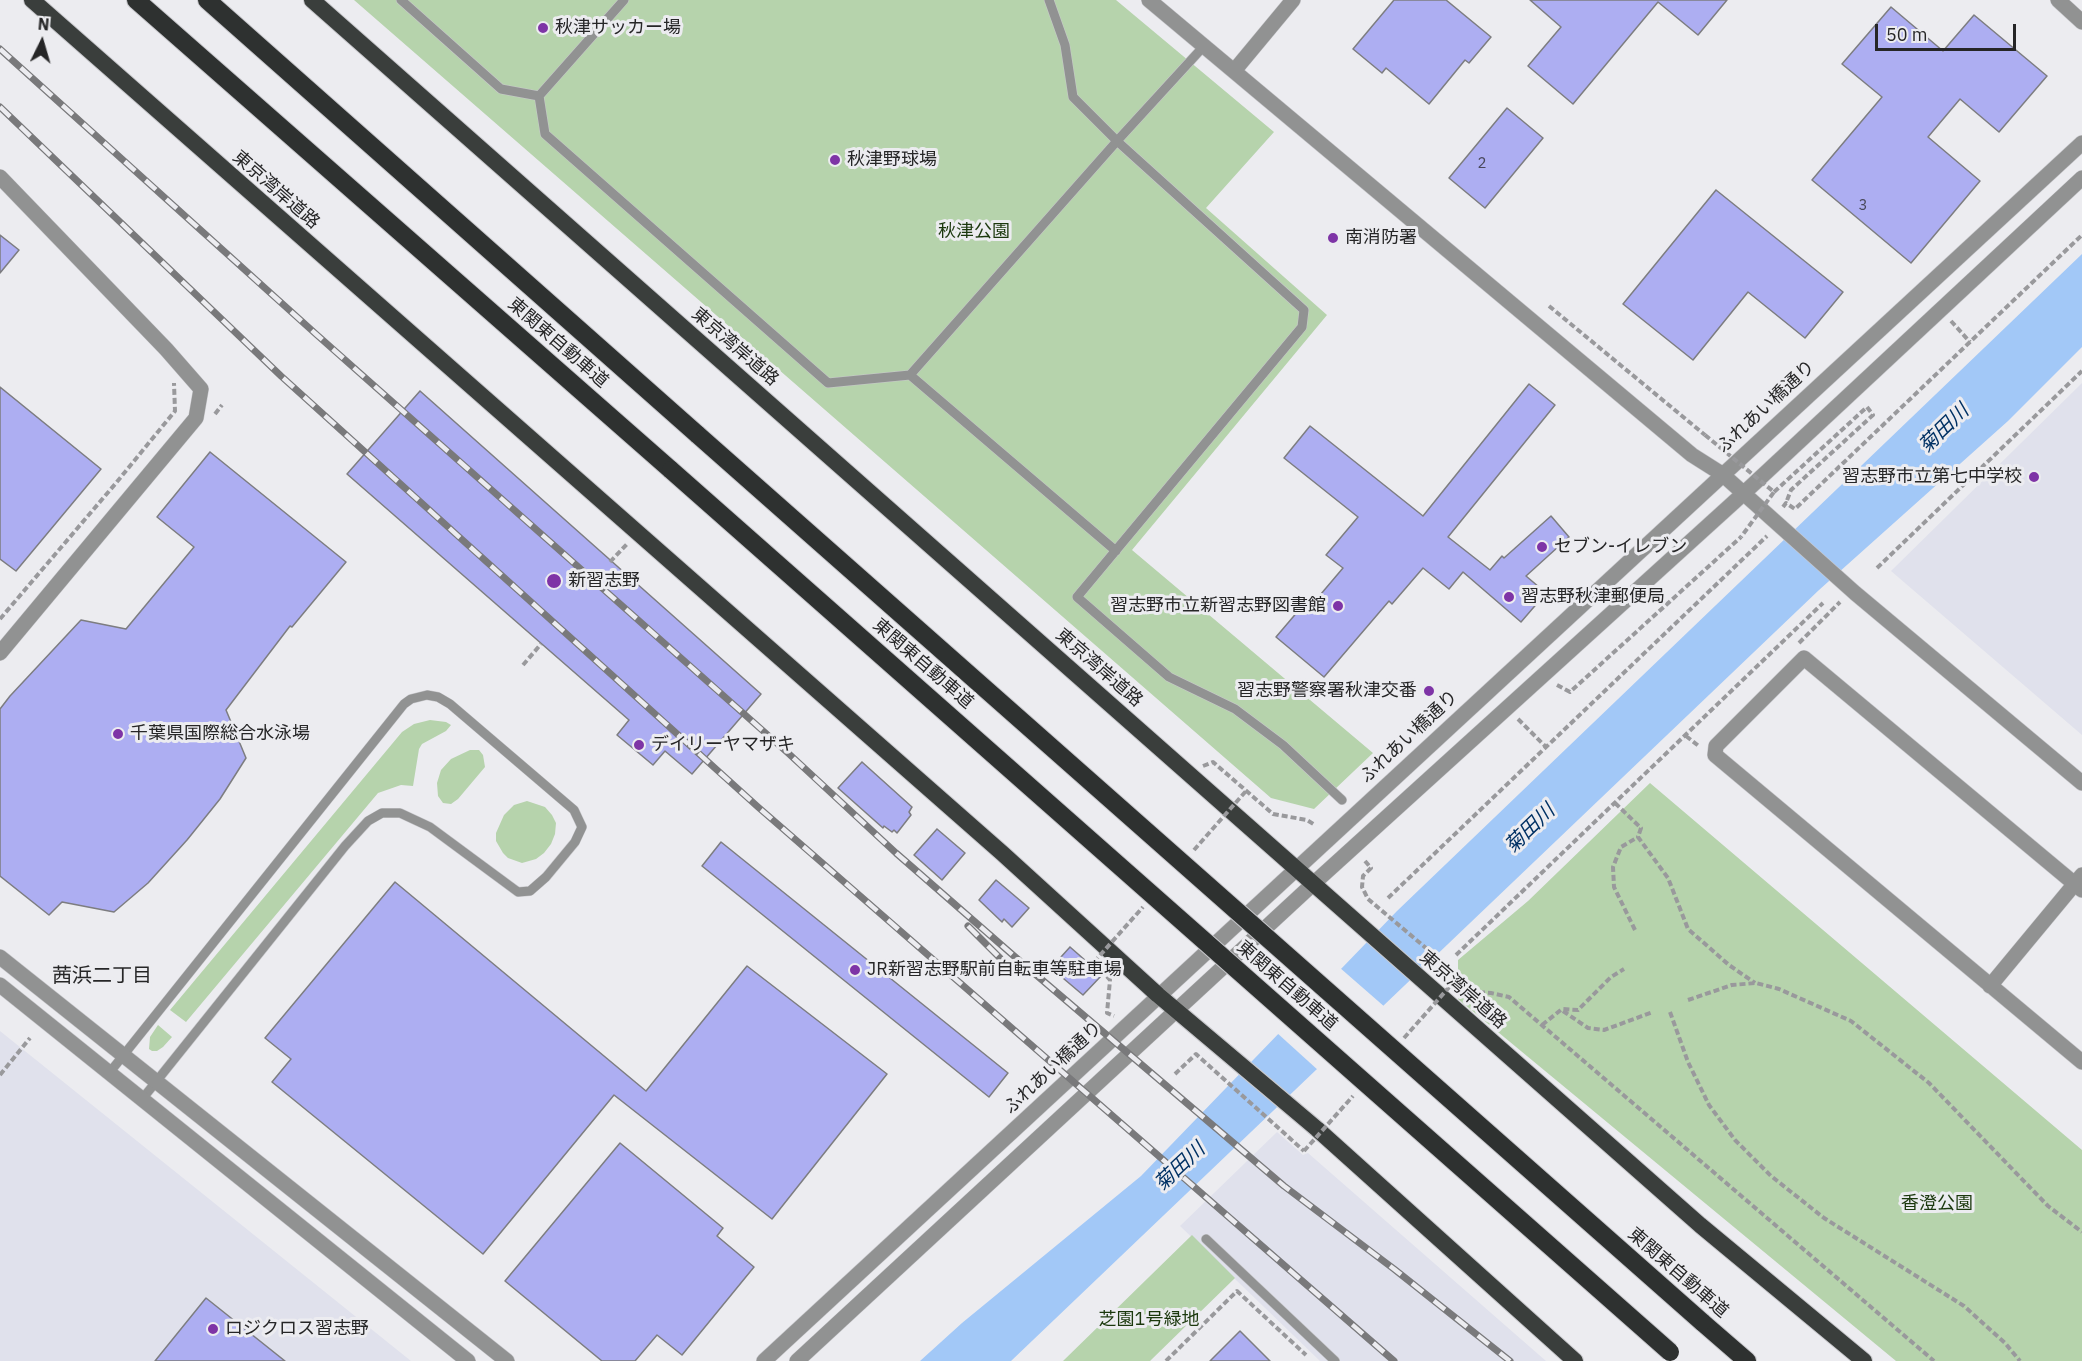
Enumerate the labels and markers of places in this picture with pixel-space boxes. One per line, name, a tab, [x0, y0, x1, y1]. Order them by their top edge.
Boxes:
place label: 秋津サッカー場	[555, 17, 681, 39]
marker: 秋津サッカー場	[536, 21, 550, 35]
place label: 秋津野球場	[847, 149, 937, 171]
marker: 秋津野球場	[828, 153, 842, 167]
place label: 南消防署	[1345, 227, 1417, 249]
marker: 南消防署	[1326, 231, 1340, 245]
place label: 習志野市立第七中学校	[1842, 466, 2022, 488]
marker: 習志野市立第七中学校	[2027, 470, 2041, 484]
place label: セブン-イレブン	[1554, 536, 1687, 558]
marker: セブン-イレブン	[1535, 540, 1549, 554]
place label: 新習志野	[568, 570, 640, 592]
marker: 新習志野	[545, 572, 563, 590]
place label: 習志野秋津郵便局	[1521, 586, 1665, 608]
marker: 習志野秋津郵便局	[1502, 590, 1516, 604]
place label: 習志野市立新習志野図書館	[1110, 595, 1326, 617]
marker: 習志野市立新習志野図書館	[1331, 599, 1345, 613]
place label: 習志野警察署秋津交番	[1237, 680, 1417, 702]
marker: 習志野警察署秋津交番	[1422, 684, 1436, 698]
place label: 千葉県国際総合水泳場	[130, 723, 310, 745]
marker: 千葉県国際総合水泳場	[111, 727, 125, 741]
place label: デイリーヤマザキ	[651, 734, 795, 756]
marker: デイリーヤマザキ	[632, 738, 646, 752]
place label: JR新習志野駅前自転車等駐車場	[867, 959, 1122, 981]
marker: JR新習志野駅前自転車等駐車場	[848, 963, 862, 977]
place label: ロジクロス習志野	[225, 1318, 369, 1340]
marker: ロジクロス習志野	[206, 1322, 220, 1336]

